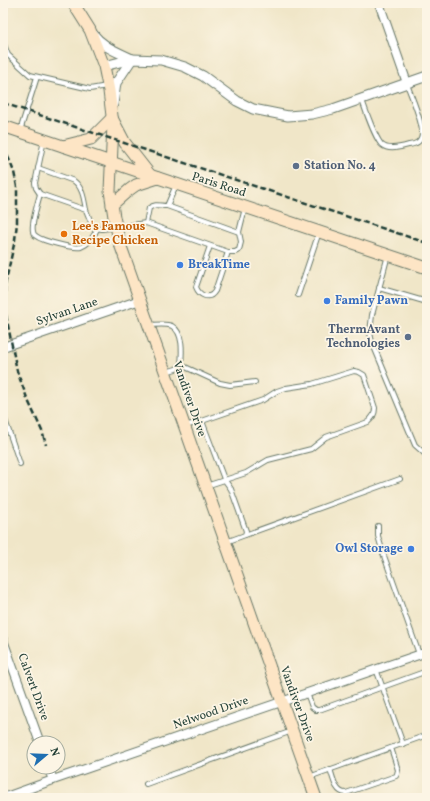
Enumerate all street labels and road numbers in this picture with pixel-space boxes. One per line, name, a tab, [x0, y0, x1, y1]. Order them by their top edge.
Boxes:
street label: Paris Road	[190, 169, 248, 201]
street label: Sylvan Lane	[34, 294, 100, 330]
street label: Vandiver Drive	[169, 359, 210, 439]
street label: Calvert Drive	[13, 651, 53, 723]
street label: Vandiver Drive	[276, 664, 318, 744]
street label: Nelwood Drive	[171, 693, 251, 733]

